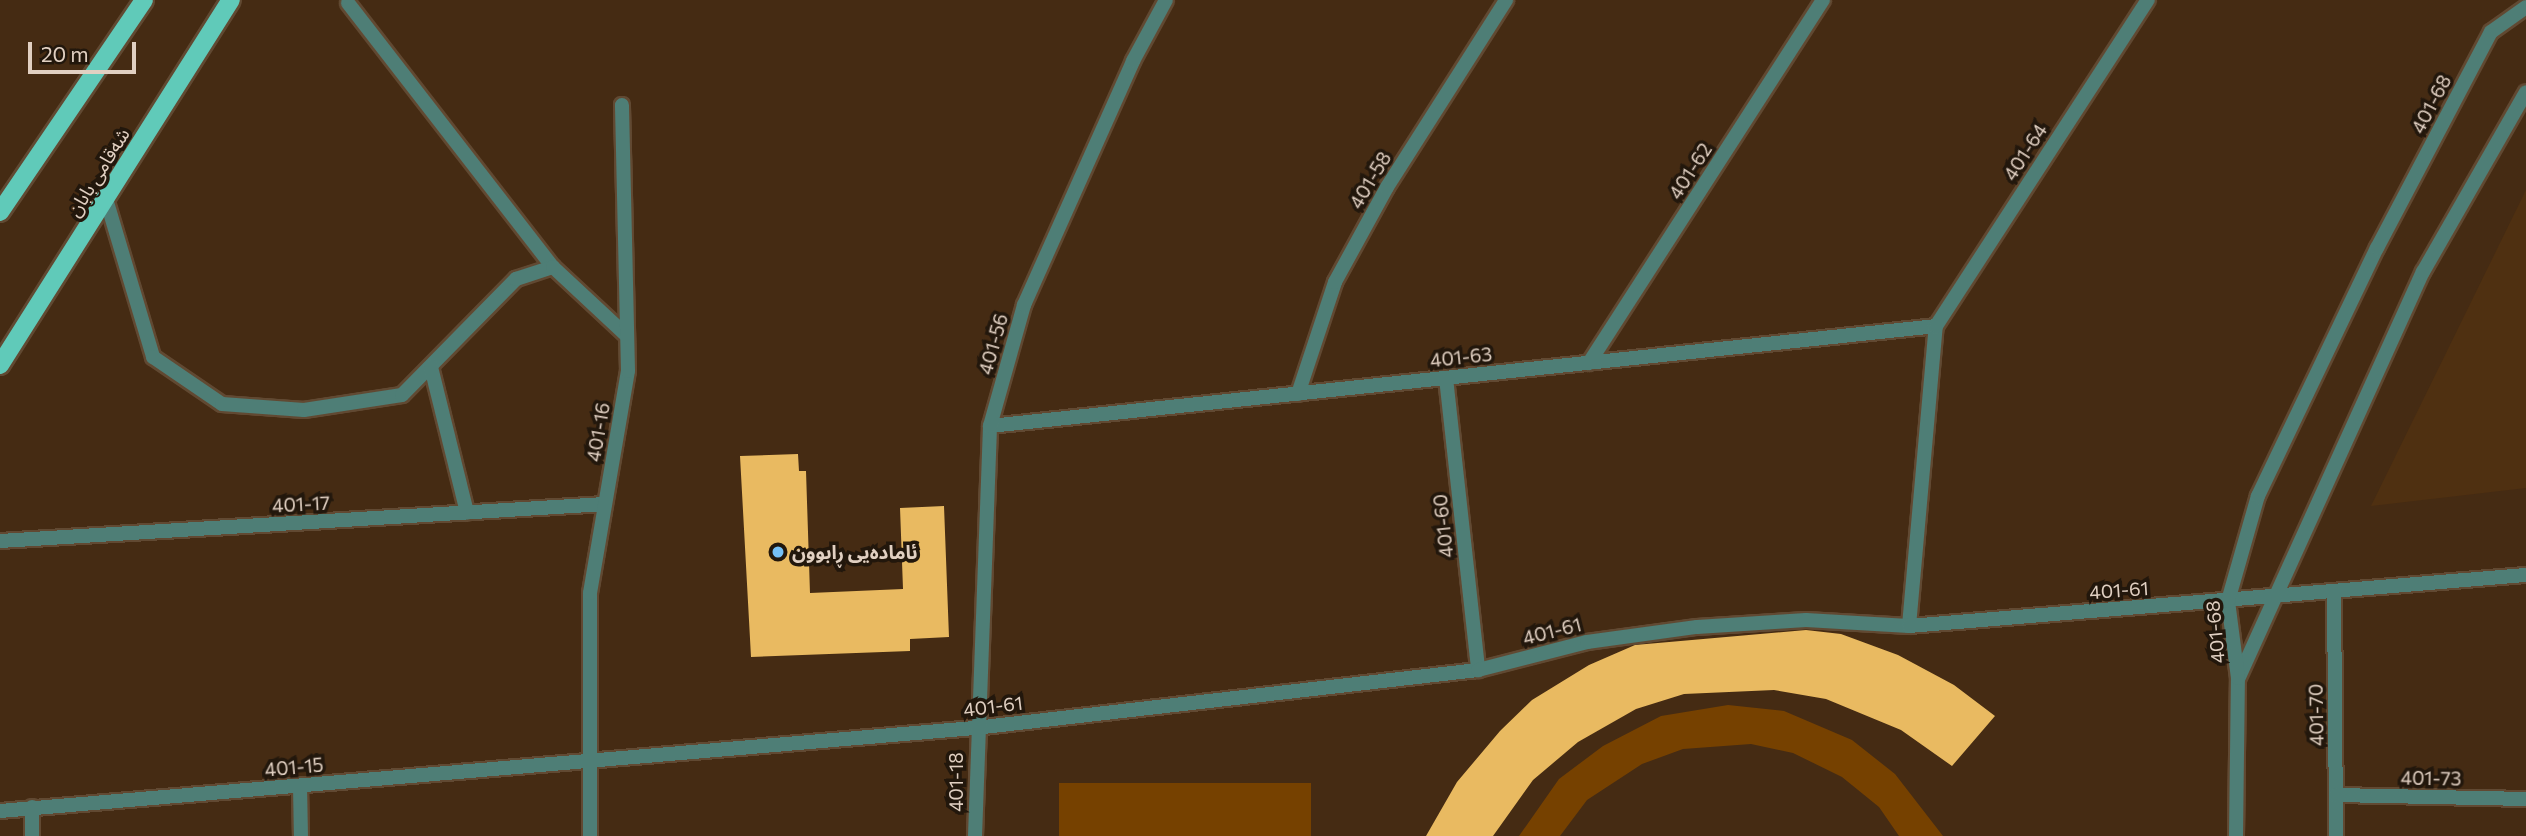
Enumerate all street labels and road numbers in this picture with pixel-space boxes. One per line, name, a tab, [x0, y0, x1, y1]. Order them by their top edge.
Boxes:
street label: 401-68	[2406, 71, 2456, 137]
street label: 401-64	[1998, 119, 2052, 185]
street label: شەقامی بابان	[62, 124, 134, 220]
street label: 401-62	[1664, 139, 1716, 203]
street label: 401-58	[1344, 147, 1396, 213]
street label: 401-56	[973, 311, 1013, 377]
street label: 401-63	[1429, 342, 1493, 372]
street label: 401-16	[582, 401, 614, 463]
street label: 401-17	[271, 491, 331, 517]
street label: 401-60	[1428, 493, 1458, 559]
street label: 401-61	[2088, 577, 2150, 603]
street label: 401-68	[2201, 600, 2229, 664]
street label: 401-61	[1520, 613, 1584, 649]
street label: 401-70	[2304, 684, 2328, 746]
street label: 401-61	[962, 691, 1024, 721]
street label: 401-18	[945, 752, 967, 812]
street label: 401-15	[264, 753, 324, 781]
street label: 401-73	[2400, 766, 2462, 790]

